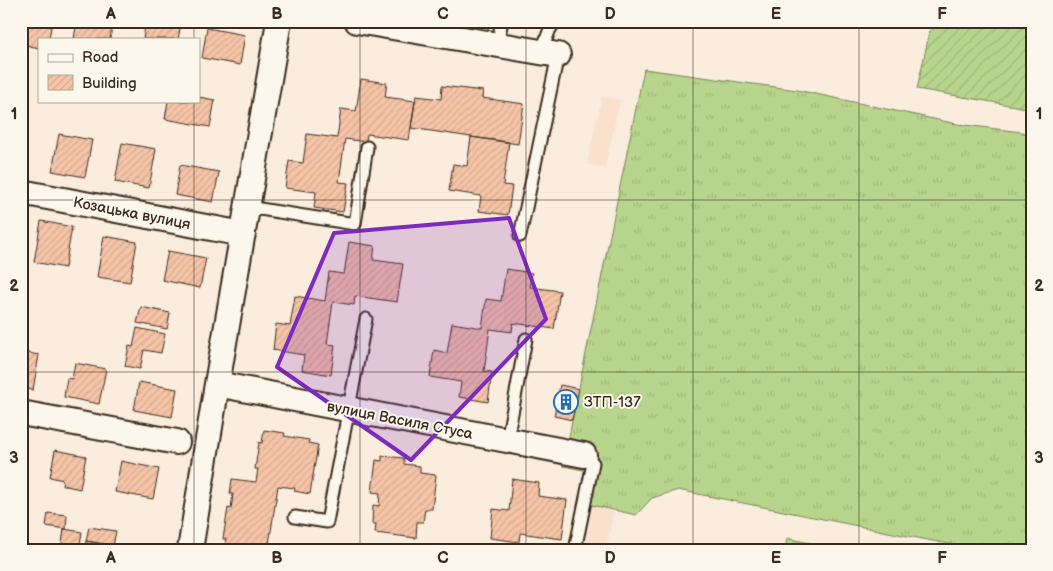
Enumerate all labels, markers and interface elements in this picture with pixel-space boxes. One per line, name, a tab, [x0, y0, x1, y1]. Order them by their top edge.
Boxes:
text: A	[105, 5, 116, 24]
text: B	[271, 5, 283, 24]
text: C	[437, 5, 449, 24]
text: D	[604, 5, 616, 24]
text: E	[771, 5, 781, 24]
text: F	[937, 5, 947, 24]
legend	[38, 38, 200, 102]
text: Road	[82, 48, 118, 67]
text: Building	[82, 74, 137, 93]
text: 1	[11, 105, 17, 124]
text: 1	[1036, 105, 1042, 124]
street label: Козацька вулиця	[72, 193, 192, 234]
text: 2	[9, 277, 19, 296]
text: 2	[1034, 277, 1044, 296]
building icon: ЗТП-137	[553, 389, 579, 415]
place label: ЗТП-137	[584, 393, 641, 412]
street label: вулиця Василя Стуса	[325, 397, 475, 444]
text: 3	[9, 449, 19, 468]
text: 3	[1034, 449, 1044, 468]
text: A	[105, 549, 116, 568]
text: B	[271, 549, 283, 568]
text: C	[437, 549, 449, 568]
text: D	[604, 549, 616, 568]
text: E	[771, 549, 781, 568]
text: F	[937, 549, 947, 568]

